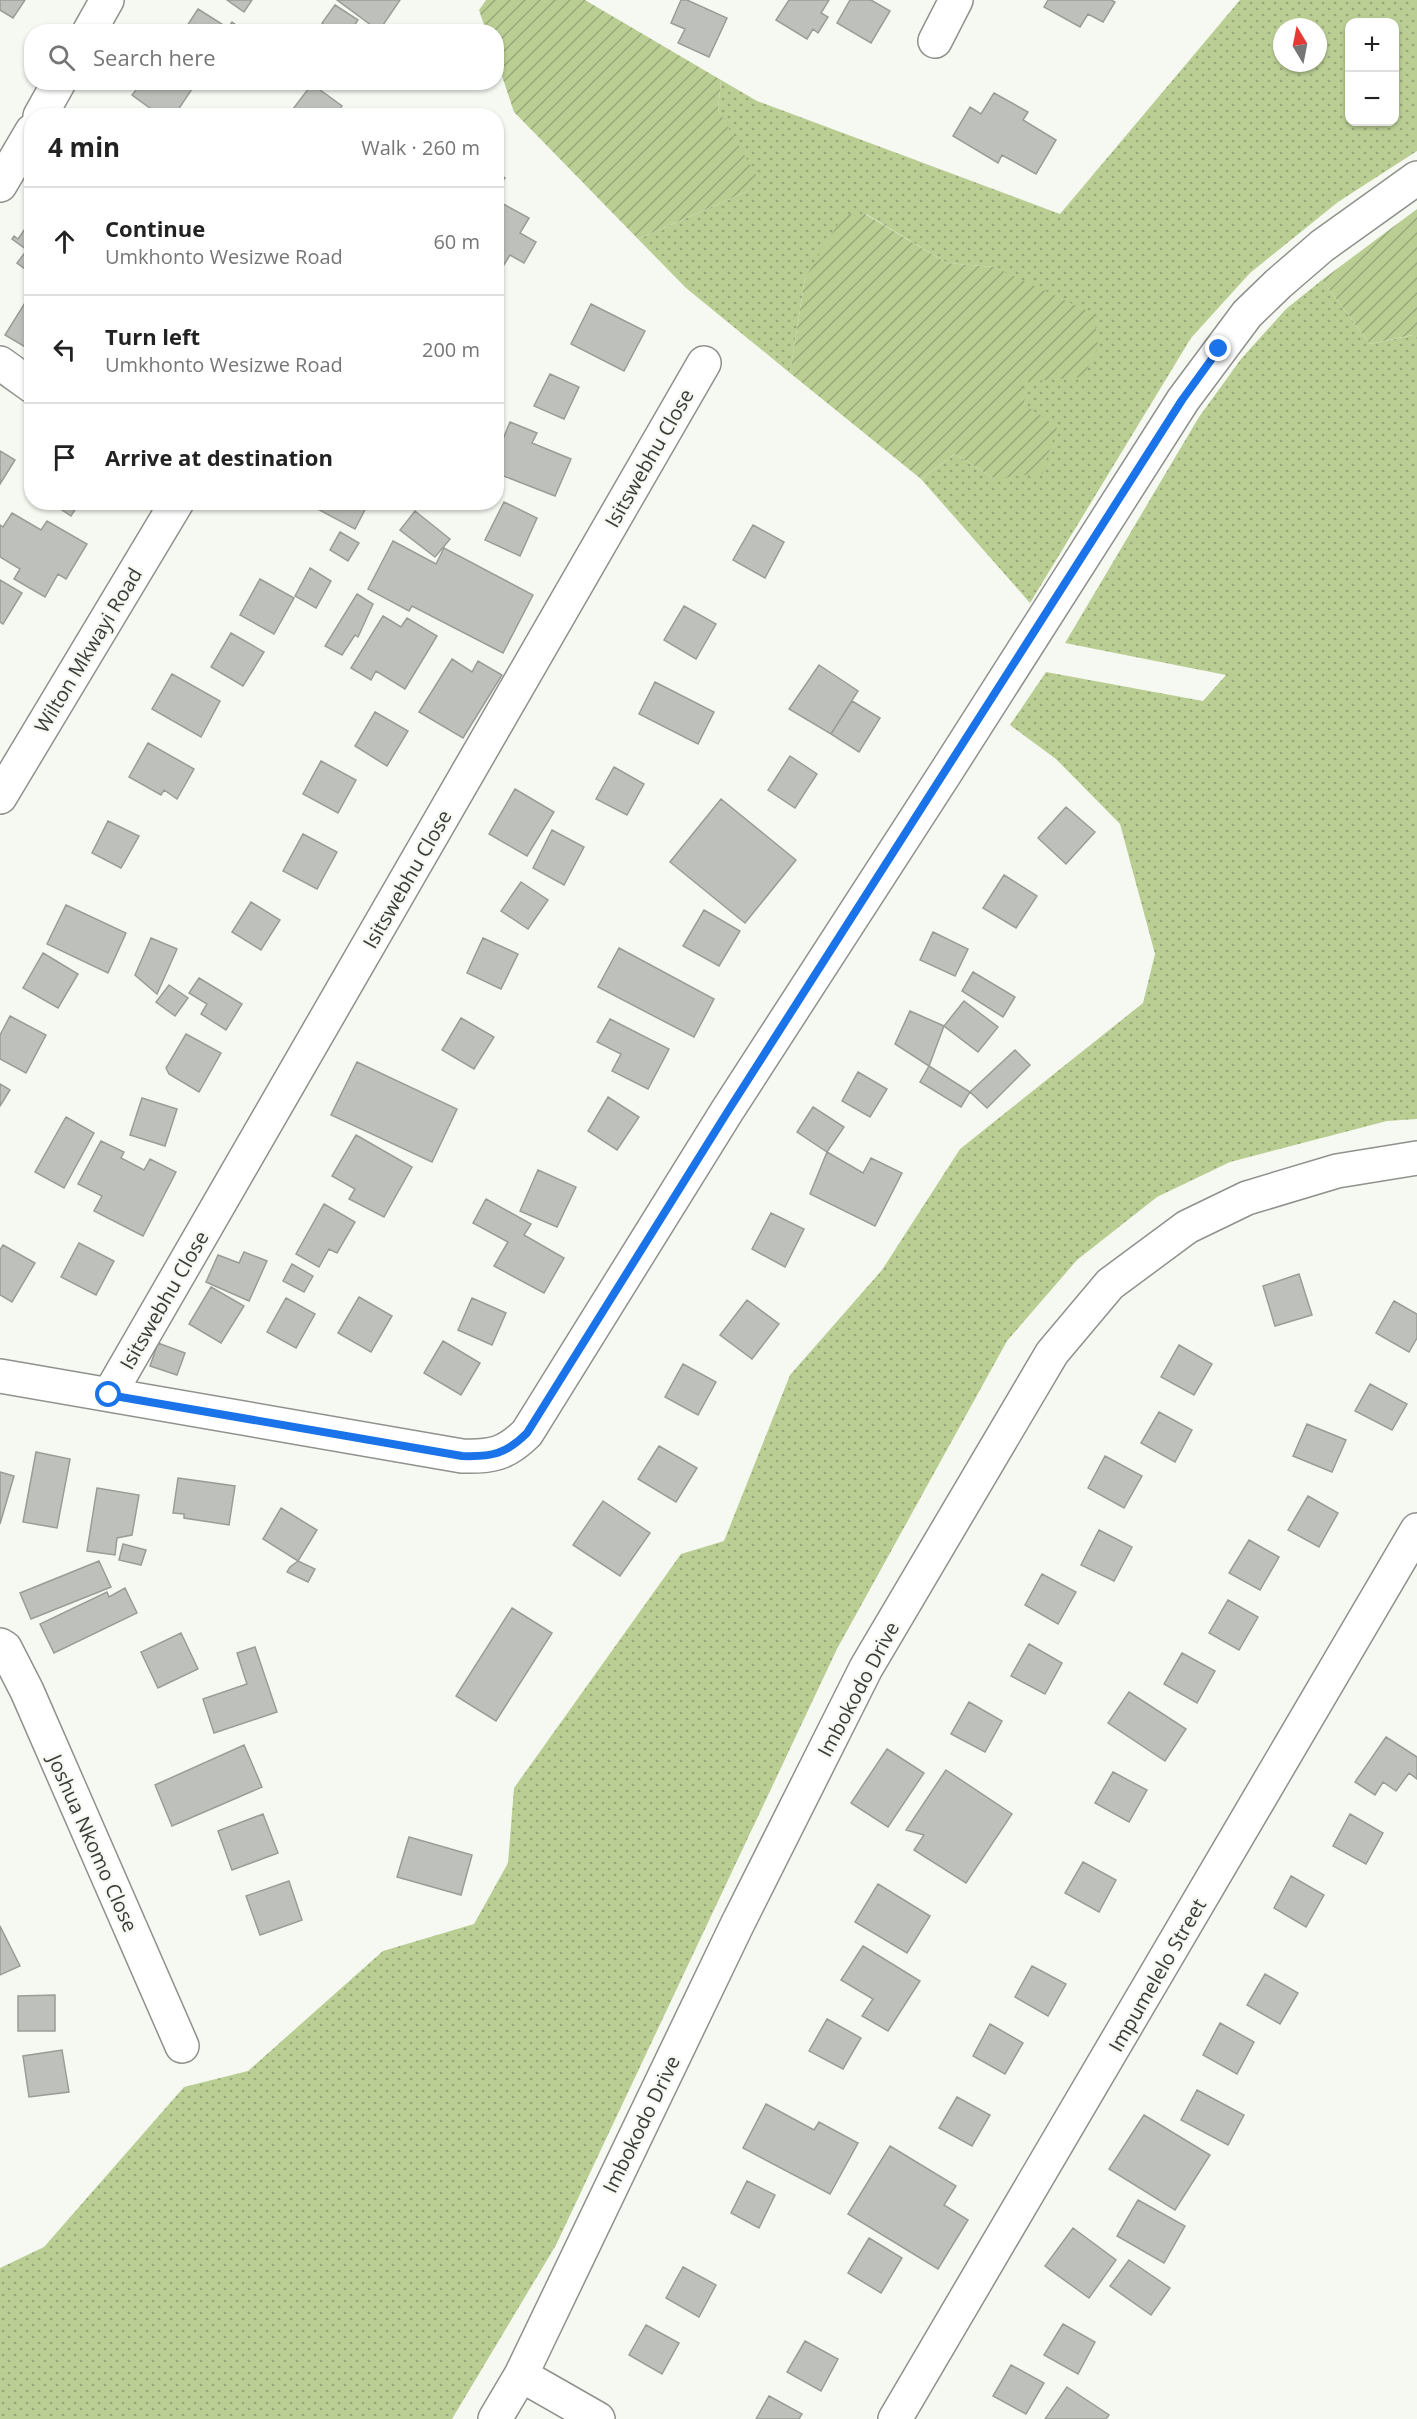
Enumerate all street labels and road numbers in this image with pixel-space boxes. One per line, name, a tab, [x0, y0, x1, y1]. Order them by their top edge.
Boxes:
street label: Isitswebhu Close	[598, 384, 700, 532]
street label: Wilton Mkwayi Road	[28, 562, 148, 738]
street label: Isitswebhu Close	[356, 805, 458, 953]
street label: Isitswebhu Close	[113, 1226, 215, 1374]
street label: Imbokodo Drive	[811, 1617, 905, 1761]
street label: Joshua Nkomo Close	[41, 1748, 144, 1936]
street label: Impumelelo Street	[1102, 1893, 1212, 2057]
street label: Imbokodo Drive	[596, 2051, 686, 2197]

